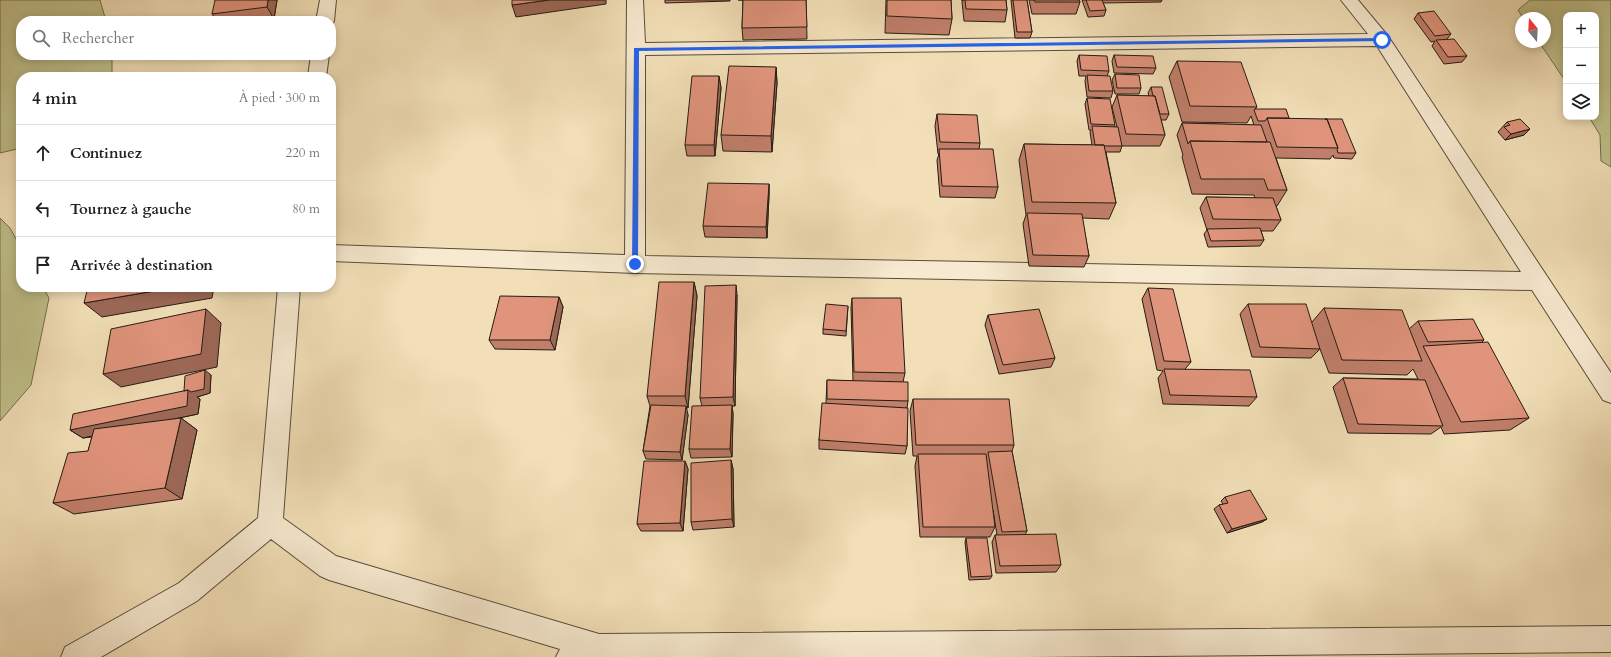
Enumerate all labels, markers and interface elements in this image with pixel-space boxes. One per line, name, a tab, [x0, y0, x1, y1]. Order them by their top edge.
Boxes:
north arrow	[1515, 12, 1551, 48]
map controls	[1563, 12, 1599, 120]
button: +	[1563, 12, 1599, 48]
search box	[16, 16, 336, 60]
icon: search	[30, 27, 52, 49]
text: Rechercher	[62, 28, 134, 48]
route start	[1373, 31, 1391, 49]
button: −	[1563, 48, 1599, 84]
button: layers	[1563, 84, 1599, 120]
text: 4 min	[32, 87, 77, 110]
text: À pied · 300 m	[239, 89, 320, 107]
icon: ahead	[32, 142, 54, 164]
text: Continuez	[70, 143, 142, 163]
text: 220 m	[286, 144, 320, 162]
icon: left	[32, 198, 54, 220]
text: Tournez à gauche	[70, 199, 192, 219]
text: 80 m	[292, 200, 320, 218]
icon: arrive	[32, 254, 54, 276]
text: Arrivée à destination	[70, 255, 213, 275]
route end	[626, 255, 644, 273]

